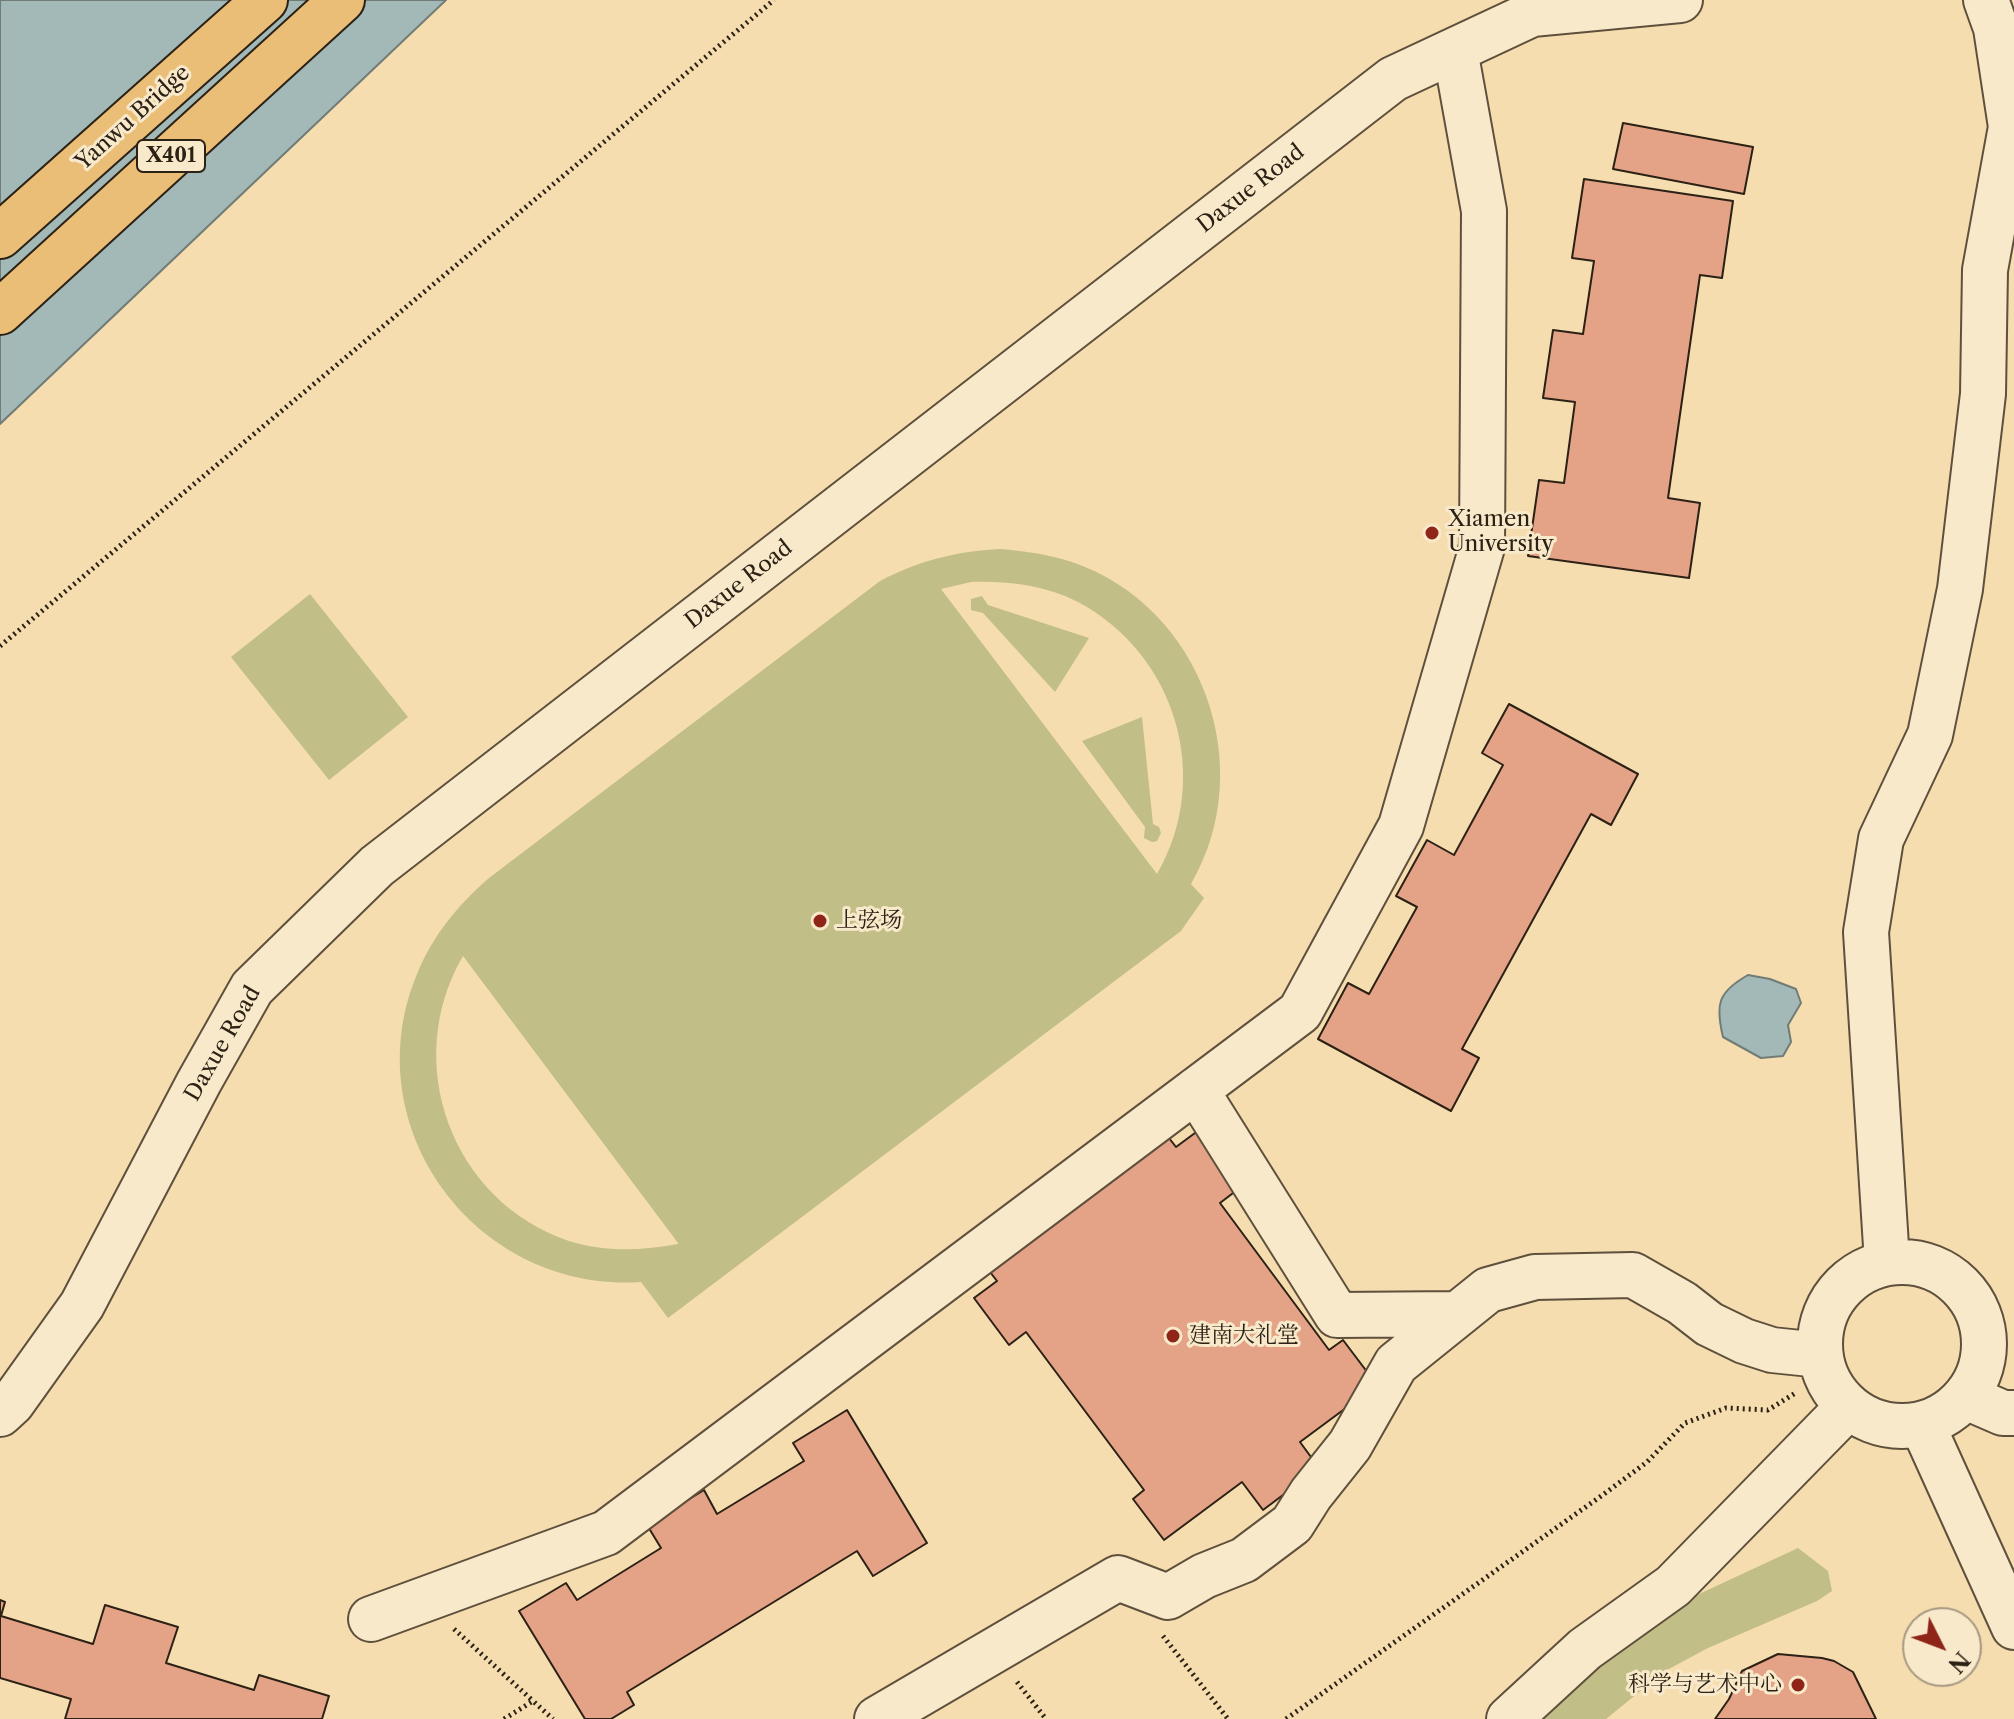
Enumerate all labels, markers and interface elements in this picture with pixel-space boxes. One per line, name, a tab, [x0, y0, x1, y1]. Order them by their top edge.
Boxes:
street label: Yanwu Bridge	[71, 60, 195, 176]
street label: Daxue Road	[1192, 139, 1310, 239]
road number: X401	[137, 140, 205, 172]
place label: Xiamen University	[1448, 507, 1554, 558]
marker: Xiamen University	[1423, 524, 1441, 542]
street label: Daxue Road	[680, 535, 798, 635]
place label: 上弦场	[836, 908, 902, 934]
marker: 上弦场	[811, 912, 829, 930]
street label: Daxue Road	[179, 982, 267, 1106]
place label: 建南大礼堂	[1189, 1323, 1299, 1349]
marker: 建南大礼堂	[1164, 1327, 1182, 1345]
north arrow	[1902, 1607, 1982, 1687]
text: N	[1942, 1646, 1975, 1678]
place label: 科学与艺术中心	[1628, 1672, 1782, 1698]
marker: 科学与艺术中心	[1789, 1676, 1807, 1694]

